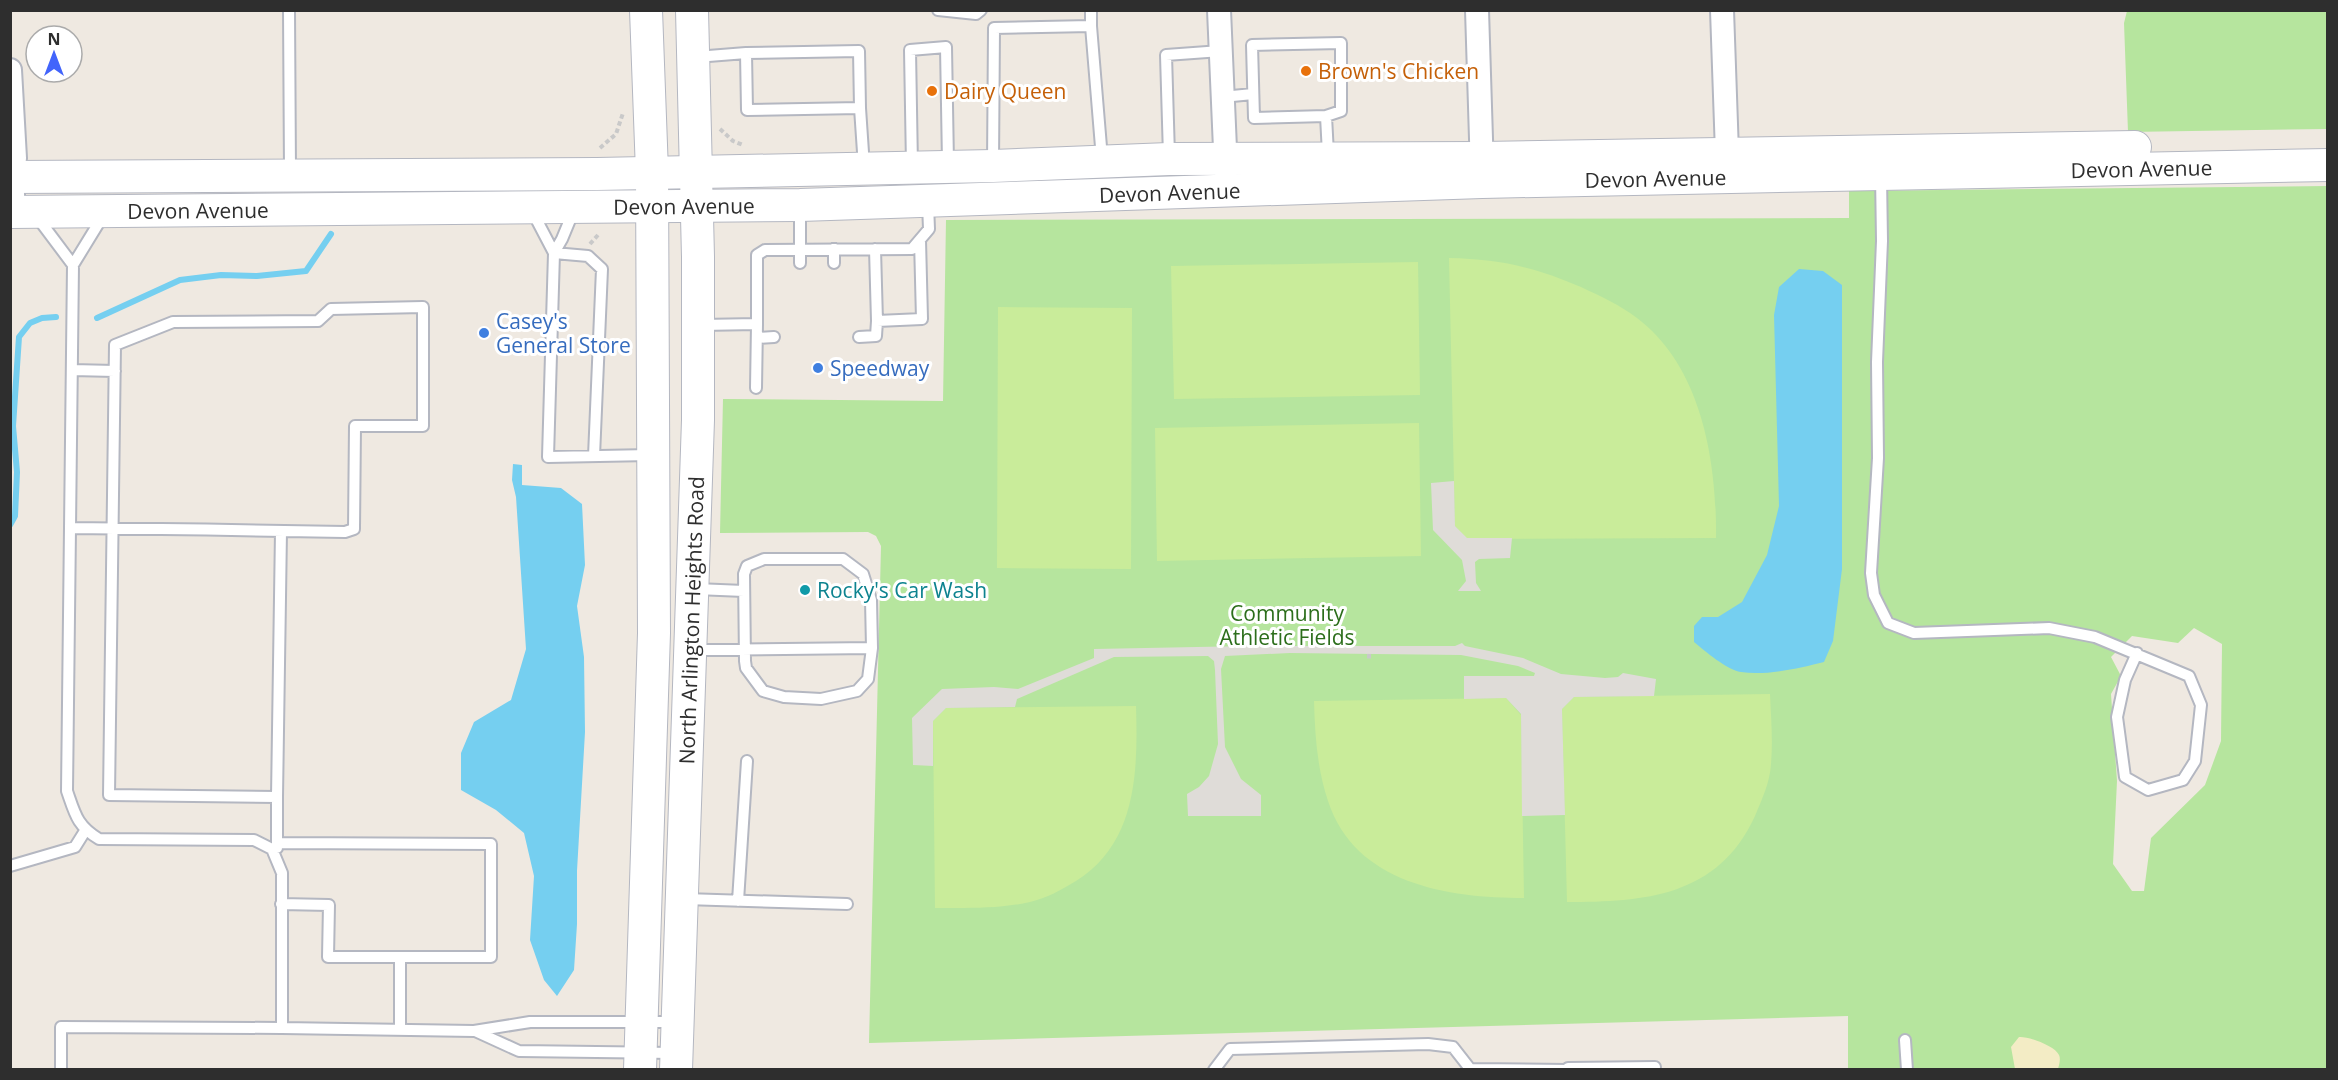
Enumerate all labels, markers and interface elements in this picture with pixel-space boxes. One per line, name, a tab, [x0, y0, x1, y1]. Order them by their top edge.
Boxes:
north arrow	[24, 24, 84, 84]
text: N	[47, 28, 61, 50]
place label: Brown's Chicken	[1318, 57, 1479, 85]
marker: Brown's Chicken	[1299, 64, 1313, 78]
place label: Dairy Queen	[944, 77, 1066, 105]
marker: Dairy Queen	[925, 84, 939, 98]
street label: Devon Avenue	[2070, 153, 2213, 184]
street label: Devon Avenue	[1584, 163, 1727, 194]
street label: Devon Avenue	[1098, 176, 1241, 209]
street label: Devon Avenue	[613, 191, 755, 221]
street label: Devon Avenue	[127, 196, 269, 225]
place label: Casey's General Store	[496, 307, 631, 359]
marker: Casey's General Store	[477, 326, 491, 340]
place label: Speedway	[830, 354, 930, 382]
marker: Speedway	[811, 361, 825, 375]
street label: North Arlington Heights Road	[672, 476, 710, 765]
place label: Rocky's Car Wash	[817, 576, 987, 604]
marker: Rocky's Car Wash	[798, 583, 812, 597]
park label: Community Athletic Fields	[1219, 599, 1355, 651]

